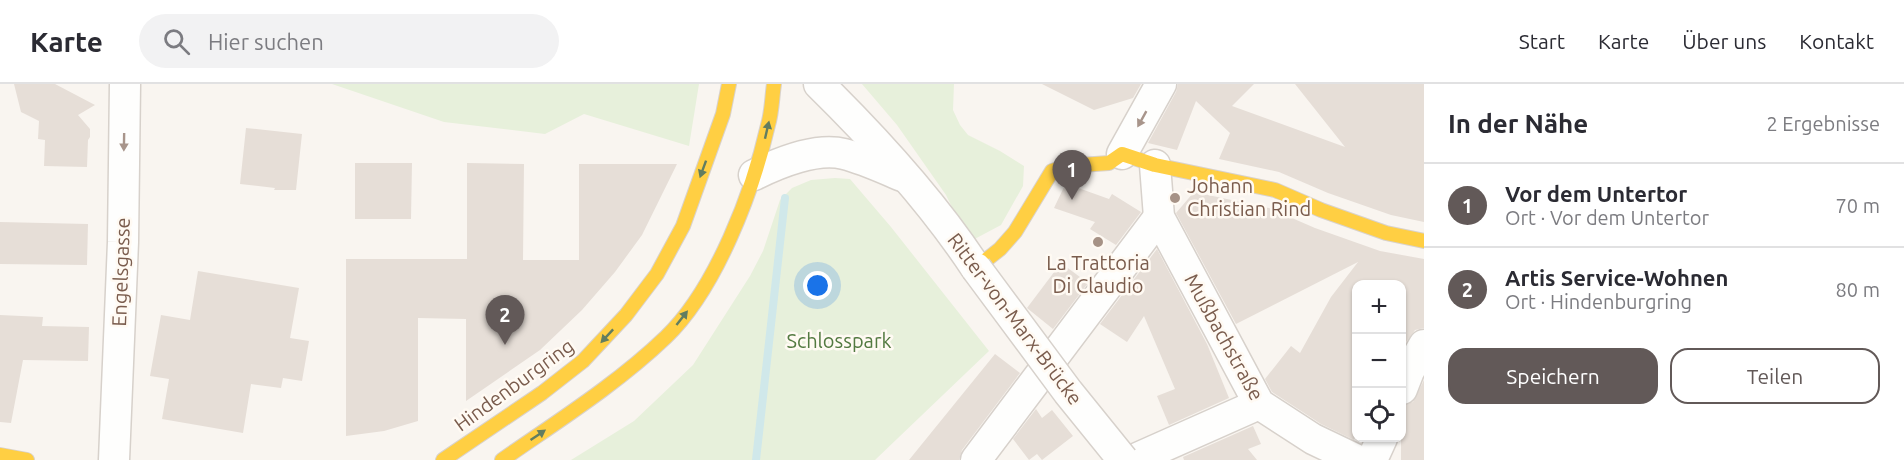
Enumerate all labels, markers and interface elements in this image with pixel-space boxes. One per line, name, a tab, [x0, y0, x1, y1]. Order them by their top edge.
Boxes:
search box	[139, 14, 559, 68]
icon: search	[160, 25, 193, 58]
text: Karte	[30, 26, 103, 57]
text: Hier suchen	[208, 29, 324, 54]
text: Start	[1519, 29, 1565, 53]
text: Karte	[1598, 29, 1649, 53]
text: Über uns	[1682, 29, 1766, 53]
text: Kontakt	[1799, 29, 1874, 53]
text: In der Nähe	[1448, 109, 1588, 138]
one-way arrow	[1137, 111, 1147, 128]
text: 2 Ergebnisse	[1766, 112, 1880, 135]
one-way arrow	[763, 121, 773, 140]
one-way arrow	[119, 133, 129, 152]
pin: 1	[1052, 150, 1092, 200]
one-way arrow	[698, 160, 708, 178]
place label: Johann Christian Rind	[1187, 174, 1311, 220]
text: Vor dem Untertor	[1505, 181, 1687, 206]
marker: Johann Christian Rind	[1168, 191, 1182, 205]
text: 1	[1462, 194, 1473, 217]
text: 70 m	[1836, 194, 1880, 217]
text: Ort · Vor dem Untertor	[1505, 206, 1709, 229]
street label: Engelsgasse	[107, 217, 134, 327]
street label: Ritter-von-Marx-Brücke	[943, 228, 1087, 409]
marker: La Trattoria Di Claudio	[1091, 235, 1105, 249]
place label: La Trattoria Di Claudio	[1046, 251, 1150, 297]
text: Artis Service-Wohnen	[1505, 265, 1728, 290]
street label: Mußbachstraße	[1180, 270, 1269, 404]
your location	[803, 271, 832, 300]
text: 2	[1462, 278, 1473, 301]
text: 80 m	[1836, 278, 1880, 301]
map controls	[1352, 280, 1406, 442]
button: +	[1352, 280, 1406, 334]
text: Ort · Hindenburgring	[1505, 290, 1692, 313]
pin: 2	[486, 296, 524, 345]
one-way arrow	[675, 310, 687, 325]
one-way arrow	[600, 328, 614, 343]
park label: Schlosspark	[786, 329, 892, 352]
street label: Hindenburgring	[450, 334, 578, 436]
button: −	[1352, 334, 1406, 388]
button: Speichern	[1448, 348, 1658, 404]
button: Teilen	[1670, 348, 1880, 404]
button: locate	[1352, 388, 1406, 442]
one-way arrow	[530, 430, 546, 441]

